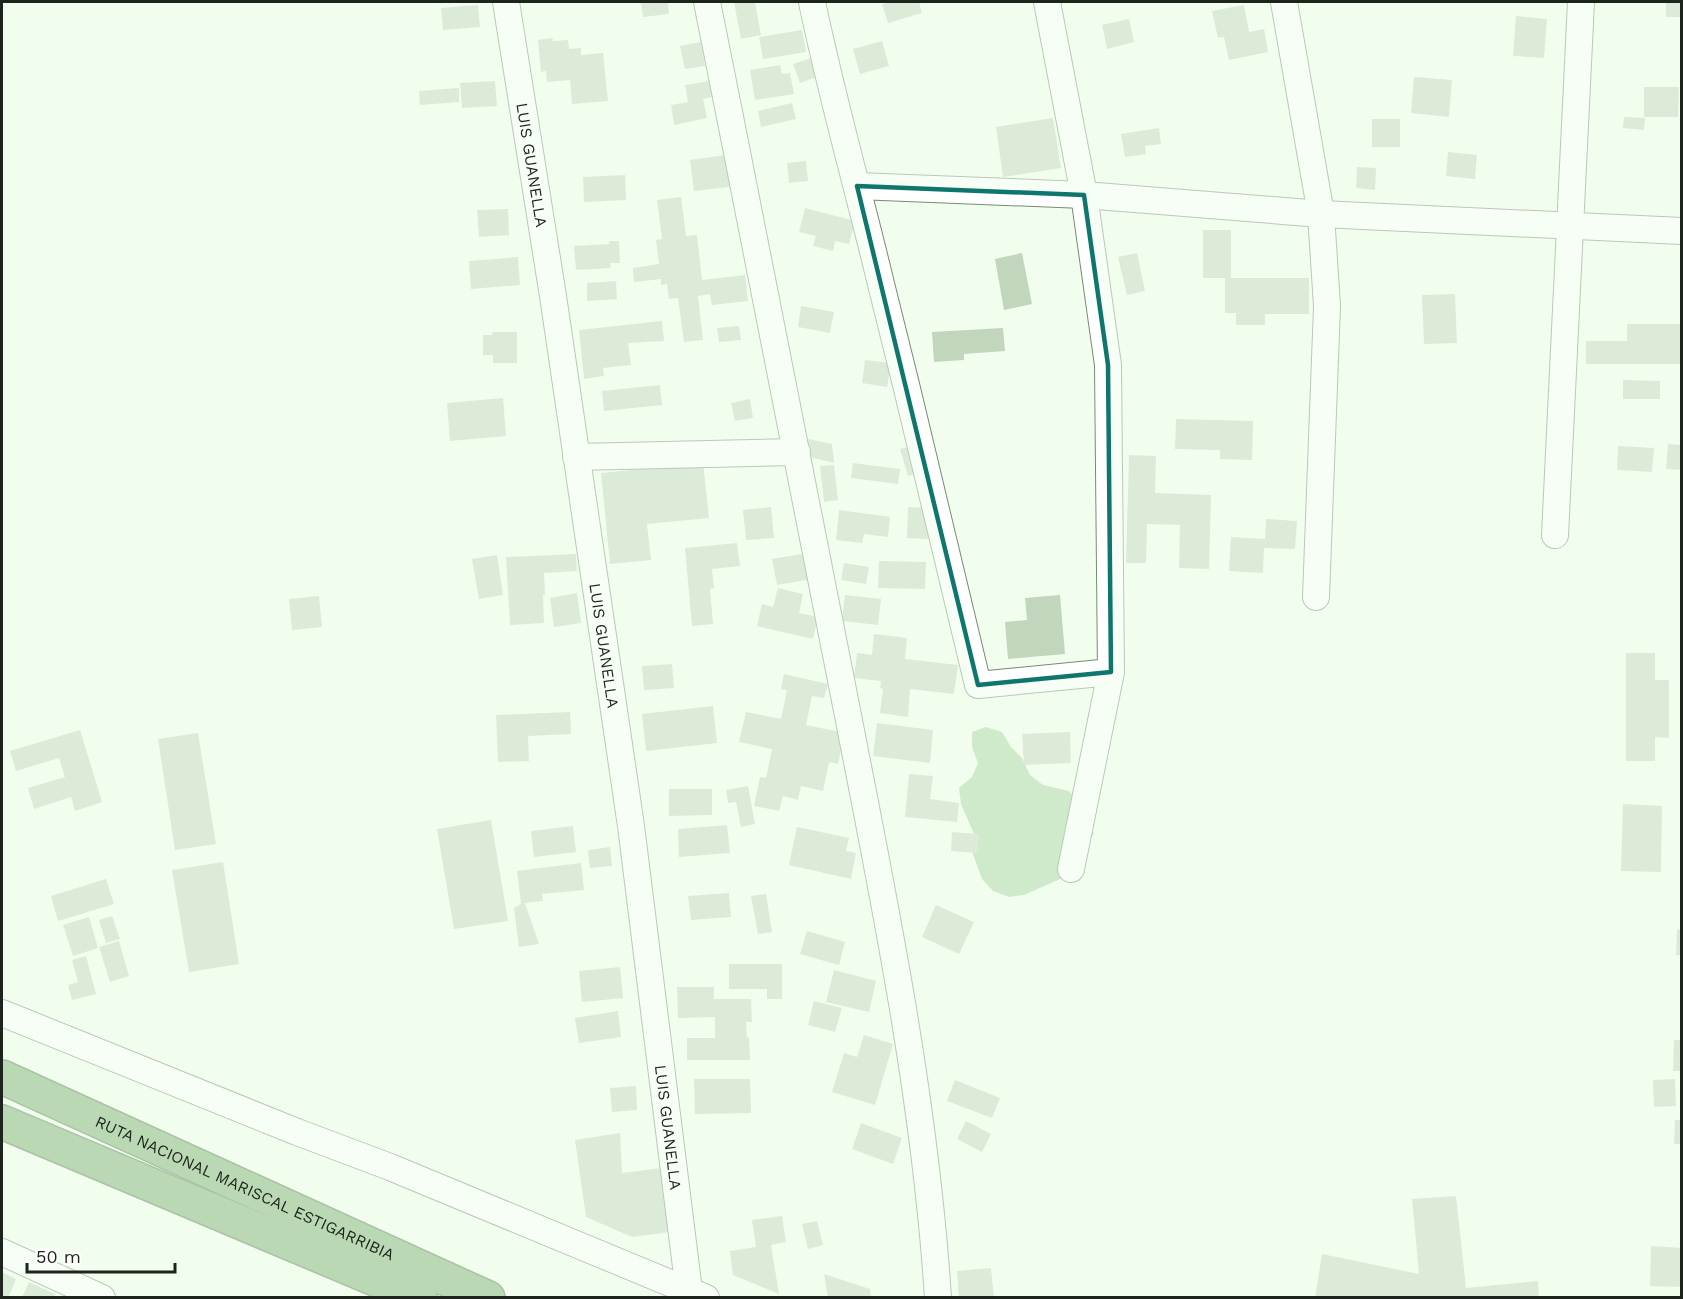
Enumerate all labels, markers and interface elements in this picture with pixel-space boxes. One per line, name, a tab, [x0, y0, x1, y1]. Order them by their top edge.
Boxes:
street label: LUIS GUANELLA	[512, 101, 551, 229]
street label: LUIS GUANELLA	[585, 582, 623, 710]
street label: LUIS GUANELLA	[651, 1064, 685, 1191]
street label: RUTA NACIONAL MARISCAL ESTIGARRIBIA	[92, 1112, 398, 1264]
scale bar	[27, 1236, 176, 1274]
text: 50 m	[36, 1246, 81, 1267]

